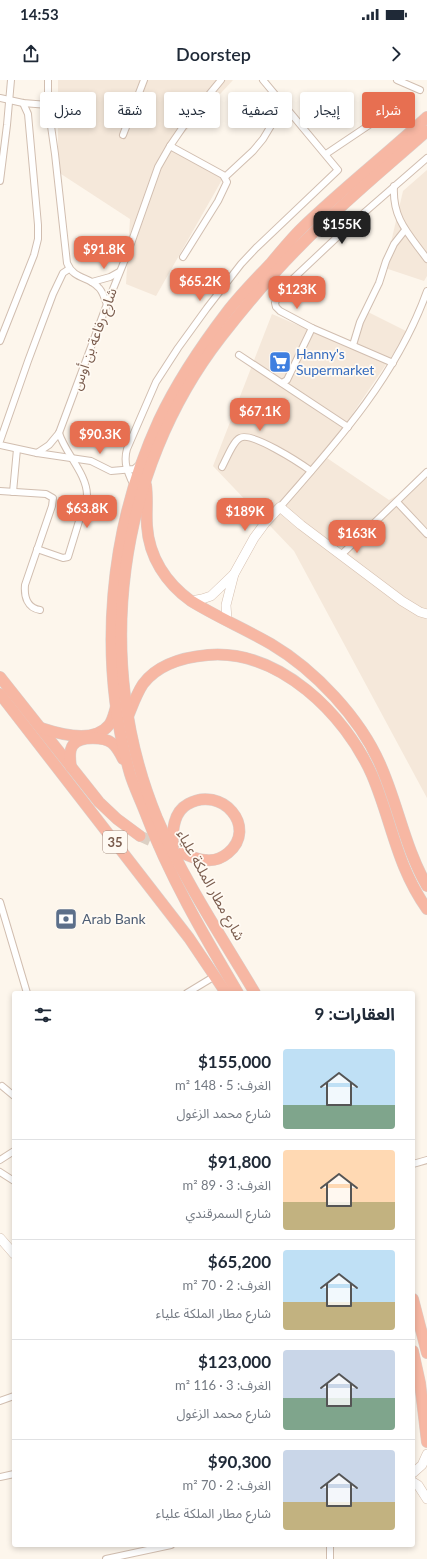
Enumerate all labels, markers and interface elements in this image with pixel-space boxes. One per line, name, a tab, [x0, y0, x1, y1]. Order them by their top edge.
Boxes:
text: 14:53	[20, 5, 59, 23]
icon: share	[20, 43, 42, 65]
text: Doorstep	[176, 43, 251, 65]
icon: forward	[385, 43, 407, 65]
chip: منزل	[40, 92, 96, 128]
chip: شقة	[104, 92, 156, 128]
chip: جديد	[164, 92, 220, 128]
chip: تصفية	[228, 92, 292, 128]
chip: إيجار	[300, 92, 354, 128]
chip: شراء	[362, 92, 415, 128]
pin: $155K	[314, 211, 370, 245]
text: $155K	[322, 216, 362, 232]
pin: $91.8K	[71, 236, 137, 270]
text: $91.8K	[83, 241, 125, 257]
pin: $65.2K	[167, 268, 233, 302]
text: $65.2K	[179, 273, 221, 289]
pin: $123K	[269, 276, 325, 310]
text: $123K	[277, 281, 317, 297]
street label: شارع رفاعة بن أوس	[67, 285, 123, 393]
place label: Hanny's Supermarket	[296, 345, 374, 378]
supermarket icon: Hanny's Supermarket	[267, 349, 293, 375]
pin: $67.1K	[227, 398, 293, 432]
text: $67.1K	[239, 403, 281, 419]
pin: $90.3K	[67, 421, 133, 455]
text: $90.3K	[79, 426, 121, 442]
pin: $63.8K	[54, 495, 120, 529]
pin: $189K	[217, 498, 273, 532]
text: $63.8K	[66, 500, 108, 516]
text: $189K	[225, 503, 265, 519]
pin: $163K	[329, 520, 385, 554]
text: $163K	[337, 525, 377, 541]
street label: شارع مطار الملكة علياء	[171, 826, 249, 945]
road number: 35	[103, 831, 127, 853]
bank icon: Arab Bank	[53, 906, 79, 932]
place label: Arab Bank	[82, 910, 147, 927]
text: العقارات: 9	[315, 1003, 395, 1024]
icon: filters	[32, 1004, 54, 1026]
text: $155,000	[198, 1051, 271, 1072]
icon: home	[315, 1065, 363, 1113]
text: الغرف: 5 · 148 m²	[175, 1077, 271, 1093]
text: شارع محمد الزغول	[176, 1105, 271, 1121]
text: $91,800	[208, 1151, 271, 1172]
icon: home	[315, 1166, 363, 1214]
text: الغرف: 3 · 89 m²	[183, 1177, 271, 1193]
text: شارع السمرقندي	[185, 1205, 271, 1221]
text: $65,200	[208, 1251, 271, 1272]
icon: home	[315, 1266, 363, 1314]
text: الغرف: 2 · 70 m²	[183, 1277, 271, 1293]
text: شارع مطار الملكة علياء	[156, 1305, 271, 1321]
text: $123,000	[198, 1351, 271, 1372]
icon: home	[315, 1366, 363, 1414]
text: الغرف: 3 · 116 m²	[175, 1377, 271, 1393]
text: شارع محمد الزغول	[176, 1405, 271, 1421]
text: $90,300	[208, 1451, 271, 1472]
icon: home	[315, 1466, 363, 1514]
text: الغرف: 2 · 70 m²	[183, 1477, 271, 1493]
text: شارع مطار الملكة علياء	[156, 1505, 271, 1521]

